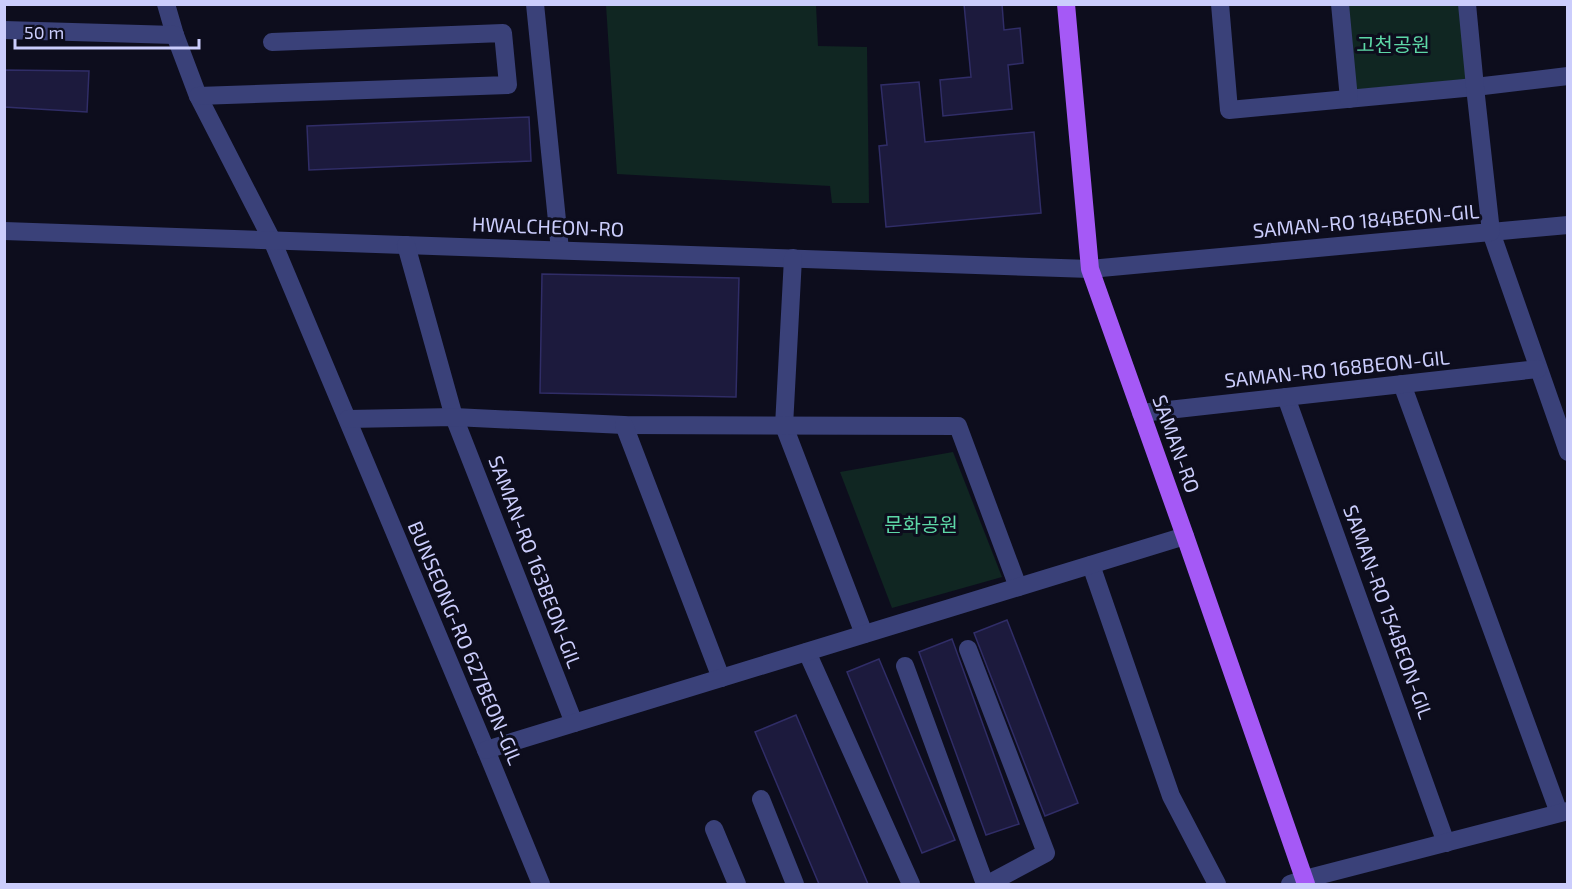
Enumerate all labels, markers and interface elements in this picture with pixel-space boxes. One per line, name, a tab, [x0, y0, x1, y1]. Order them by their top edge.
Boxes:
scale bar	[15, 12, 200, 50]
text: 50 m	[24, 21, 64, 43]
park label: 고천공원	[1356, 32, 1430, 56]
street label: SAMAN-RO 184BEON-GIL	[1252, 198, 1480, 242]
street label: HWALCHEON-RO	[472, 211, 625, 241]
street label: SAMAN-RO 168BEON-GIL	[1223, 344, 1451, 392]
street label: SAMAN-RO	[1148, 391, 1206, 496]
street label: SAMAN-RO 163BEON-GIL	[484, 452, 588, 671]
street label: SAMAN-RO 154BEON-GIL	[1339, 501, 1439, 722]
park label: 문화공원	[884, 512, 958, 536]
street label: BUNSEONG-RO 627BEON-GIL	[404, 517, 528, 768]

